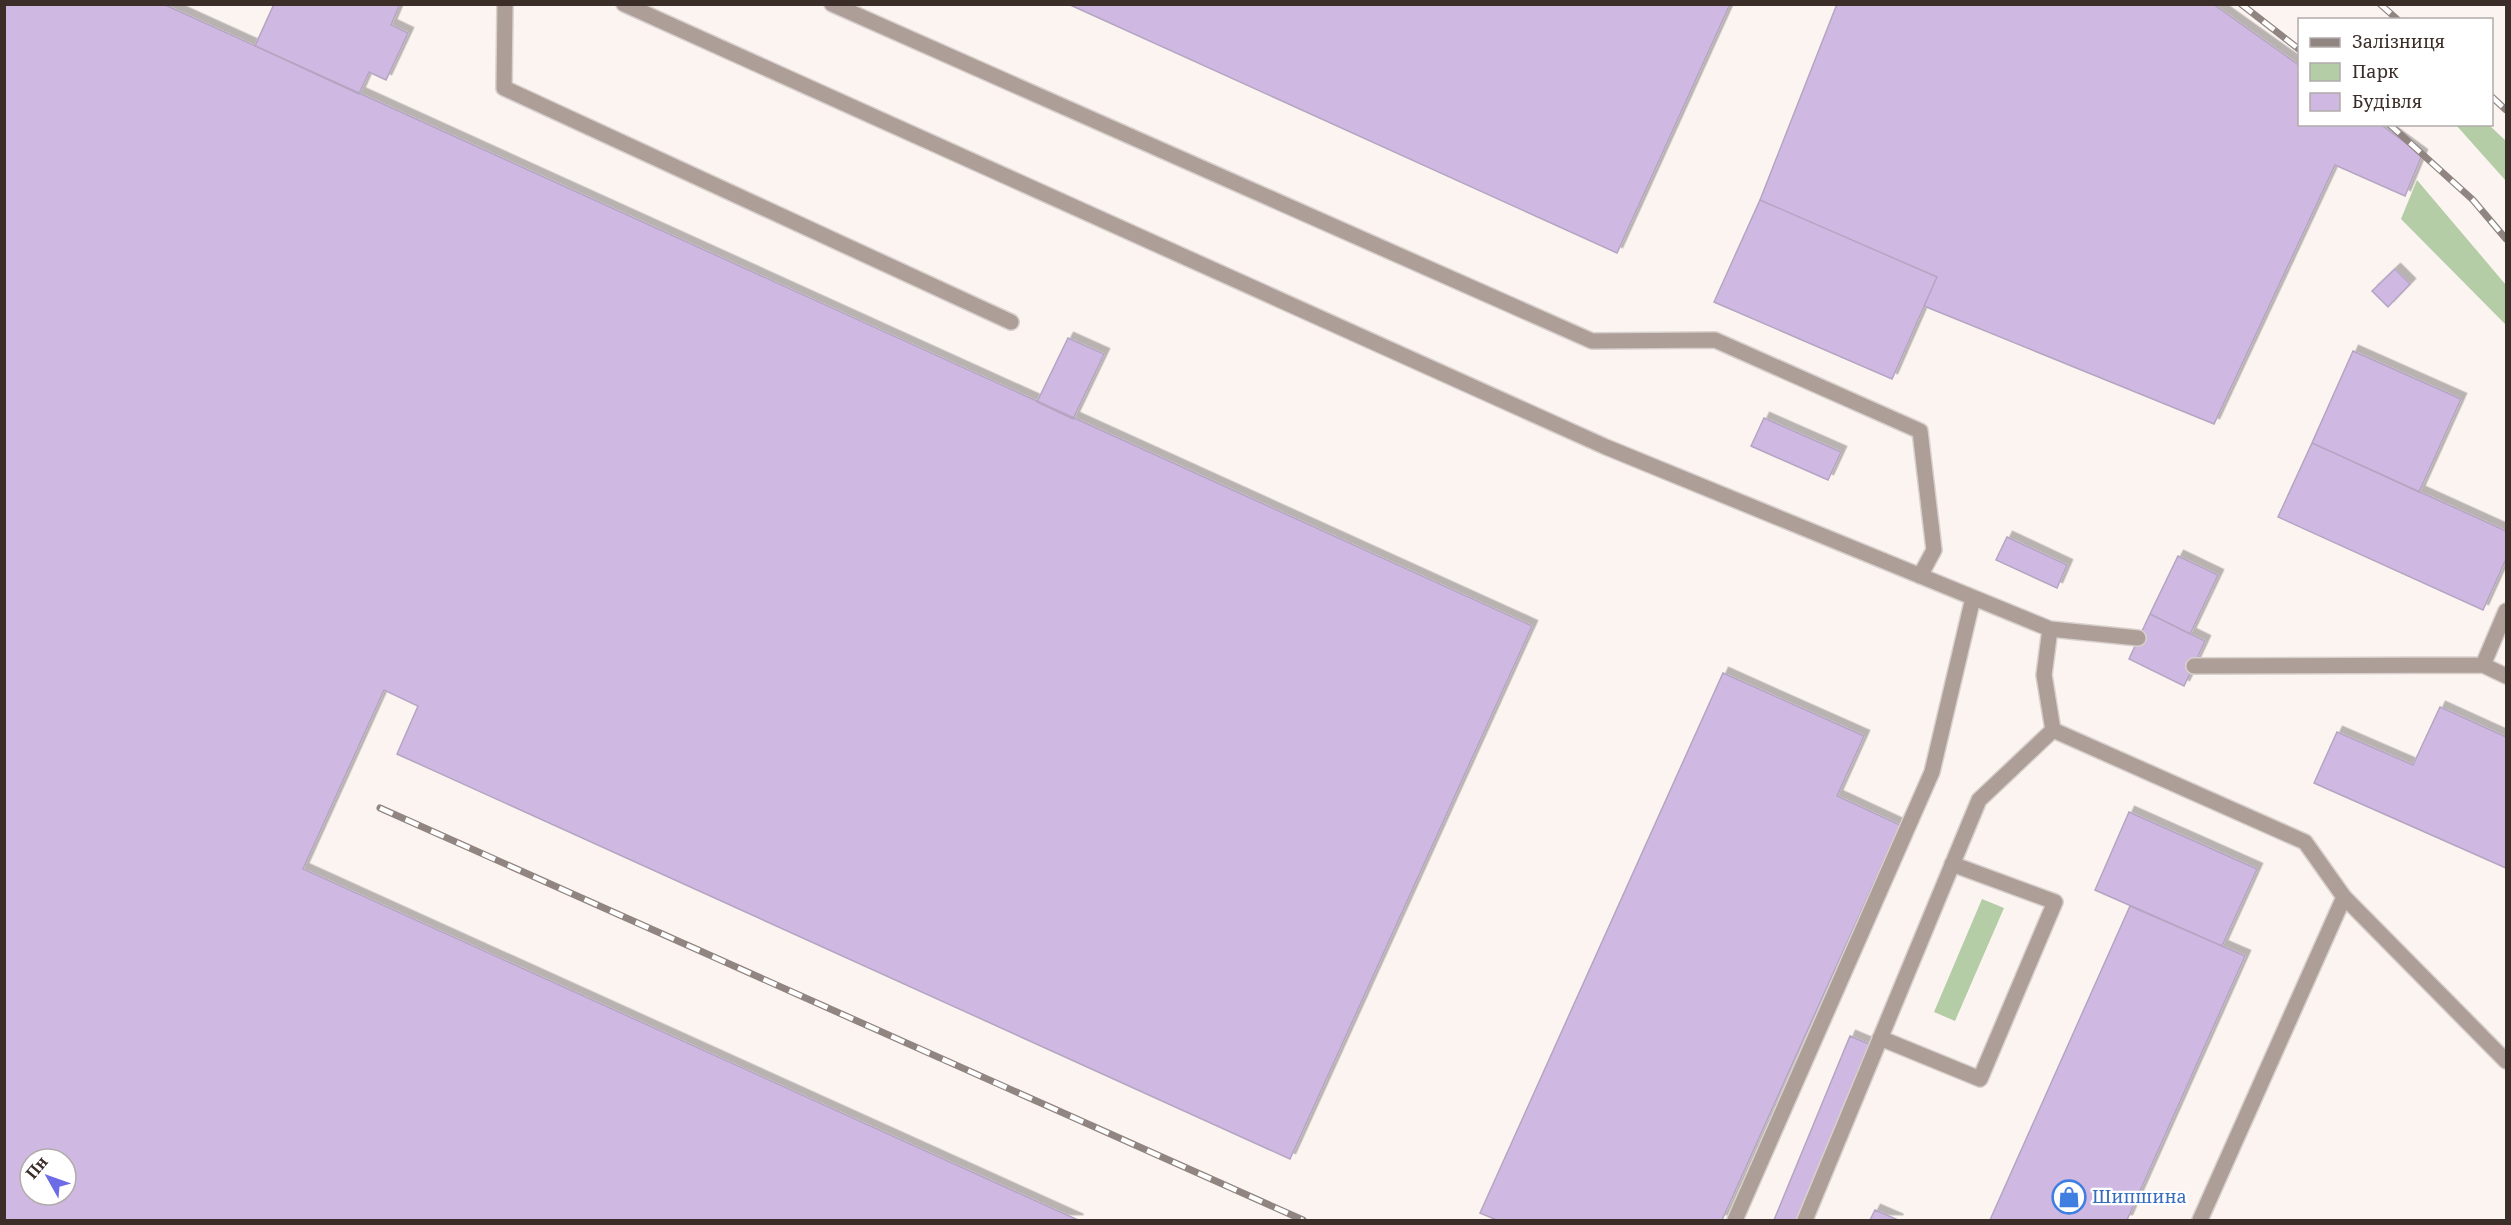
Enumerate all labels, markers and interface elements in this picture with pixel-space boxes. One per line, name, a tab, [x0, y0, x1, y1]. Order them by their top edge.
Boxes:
legend	[2298, 18, 2493, 126]
text: Залізниця	[2352, 29, 2445, 53]
text: Парк	[2352, 59, 2399, 83]
text: Будівля	[2352, 89, 2422, 113]
north arrow	[18, 1147, 78, 1207]
text: Пн	[20, 1151, 53, 1183]
shop icon: Шипшина	[2051, 1179, 2087, 1215]
place label: Шипшина	[2092, 1184, 2187, 1208]

